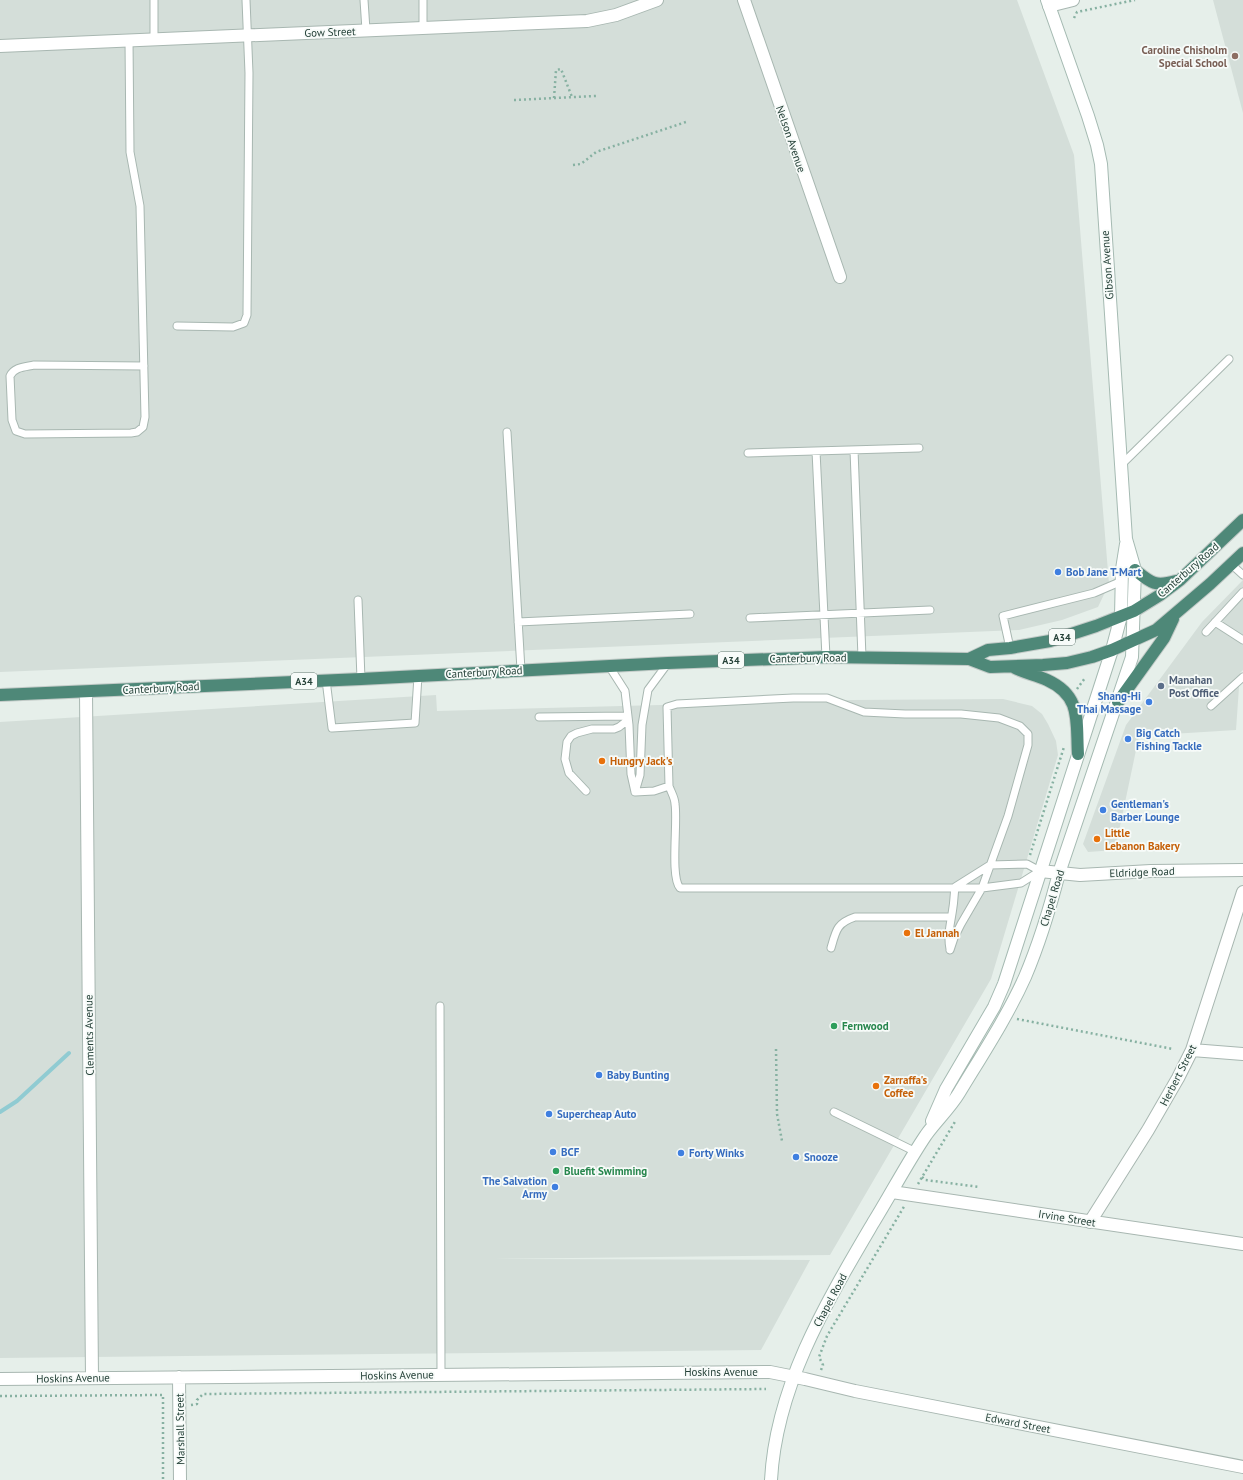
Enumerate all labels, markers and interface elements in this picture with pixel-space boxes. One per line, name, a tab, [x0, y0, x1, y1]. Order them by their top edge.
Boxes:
street label: Gow Street	[304, 24, 356, 40]
place label: Caroline Chisholm Special School	[1142, 43, 1228, 70]
marker: Caroline Chisholm Special School	[1230, 51, 1240, 61]
street label: Nelson Avenue	[773, 104, 809, 175]
street label: Gibson Avenue	[1098, 230, 1116, 300]
street label: Canterbury Road	[1154, 539, 1222, 601]
place label: Bob Jane T-Mart	[1066, 565, 1141, 579]
marker: Bob Jane T-Mart	[1053, 567, 1063, 577]
road number: A34	[1049, 629, 1075, 645]
street label: Canterbury Road	[769, 650, 847, 666]
road number: A34	[718, 652, 744, 668]
street label: Canterbury Road	[445, 663, 523, 681]
road number: A34	[291, 673, 317, 689]
place label: Manahan Post Office	[1169, 673, 1219, 700]
street label: Canterbury Road	[122, 679, 200, 697]
marker: Manahan Post Office	[1156, 681, 1166, 691]
place label: Shang-Hi Thai Massage	[1077, 689, 1141, 716]
marker: Shang-Hi Thai Massage	[1144, 697, 1154, 707]
place label: Big Catch Fishing Tackle	[1136, 726, 1202, 753]
marker: Big Catch Fishing Tackle	[1123, 734, 1133, 744]
place label: Hungry Jack's	[610, 754, 673, 768]
marker: Hungry Jack's	[597, 756, 607, 766]
place label: Gentleman's Barber Lounge	[1111, 797, 1180, 824]
marker: Gentleman's Barber Lounge	[1098, 805, 1108, 815]
place label: Little Lebanon Bakery	[1105, 826, 1181, 853]
marker: Little Lebanon Bakery	[1092, 834, 1102, 844]
street label: Eldridge Road	[1109, 864, 1175, 880]
street label: Chapel Road	[1037, 868, 1067, 928]
place label: El Jannah	[915, 926, 959, 940]
marker: El Jannah	[902, 928, 912, 938]
street label: Clements Avenue	[81, 994, 97, 1076]
place label: Fernwood	[842, 1019, 889, 1033]
marker: Fernwood	[829, 1021, 839, 1031]
street label: Herbert Street	[1157, 1042, 1200, 1108]
place label: Baby Bunting	[607, 1068, 670, 1082]
marker: Baby Bunting	[594, 1070, 604, 1080]
place label: Zarraffa's Coffee	[884, 1073, 927, 1100]
marker: Zarraffa's Coffee	[871, 1081, 881, 1091]
place label: Supercheap Auto	[557, 1107, 637, 1121]
marker: Supercheap Auto	[544, 1109, 554, 1119]
place label: BCF	[561, 1145, 580, 1159]
place label: Forty Winks	[689, 1146, 744, 1160]
marker: BCF	[548, 1147, 558, 1157]
marker: Forty Winks	[676, 1148, 686, 1158]
place label: Snooze	[804, 1150, 839, 1164]
marker: Snooze	[791, 1152, 801, 1162]
place label: Bluefit Swimming	[564, 1164, 647, 1178]
marker: Bluefit Swimming	[551, 1166, 561, 1176]
place label: The Salvation Army	[482, 1174, 548, 1201]
marker: The Salvation Army	[550, 1182, 560, 1192]
street label: Irvine Street	[1037, 1207, 1097, 1229]
street label: Chapel Road	[810, 1271, 850, 1329]
street label: Hoskins Avenue	[684, 1365, 758, 1379]
street label: Hoskins Avenue	[360, 1367, 434, 1383]
street label: Hoskins Avenue	[36, 1370, 110, 1386]
street label: Marshall Street	[172, 1393, 188, 1465]
street label: Edward Street	[984, 1410, 1052, 1436]

